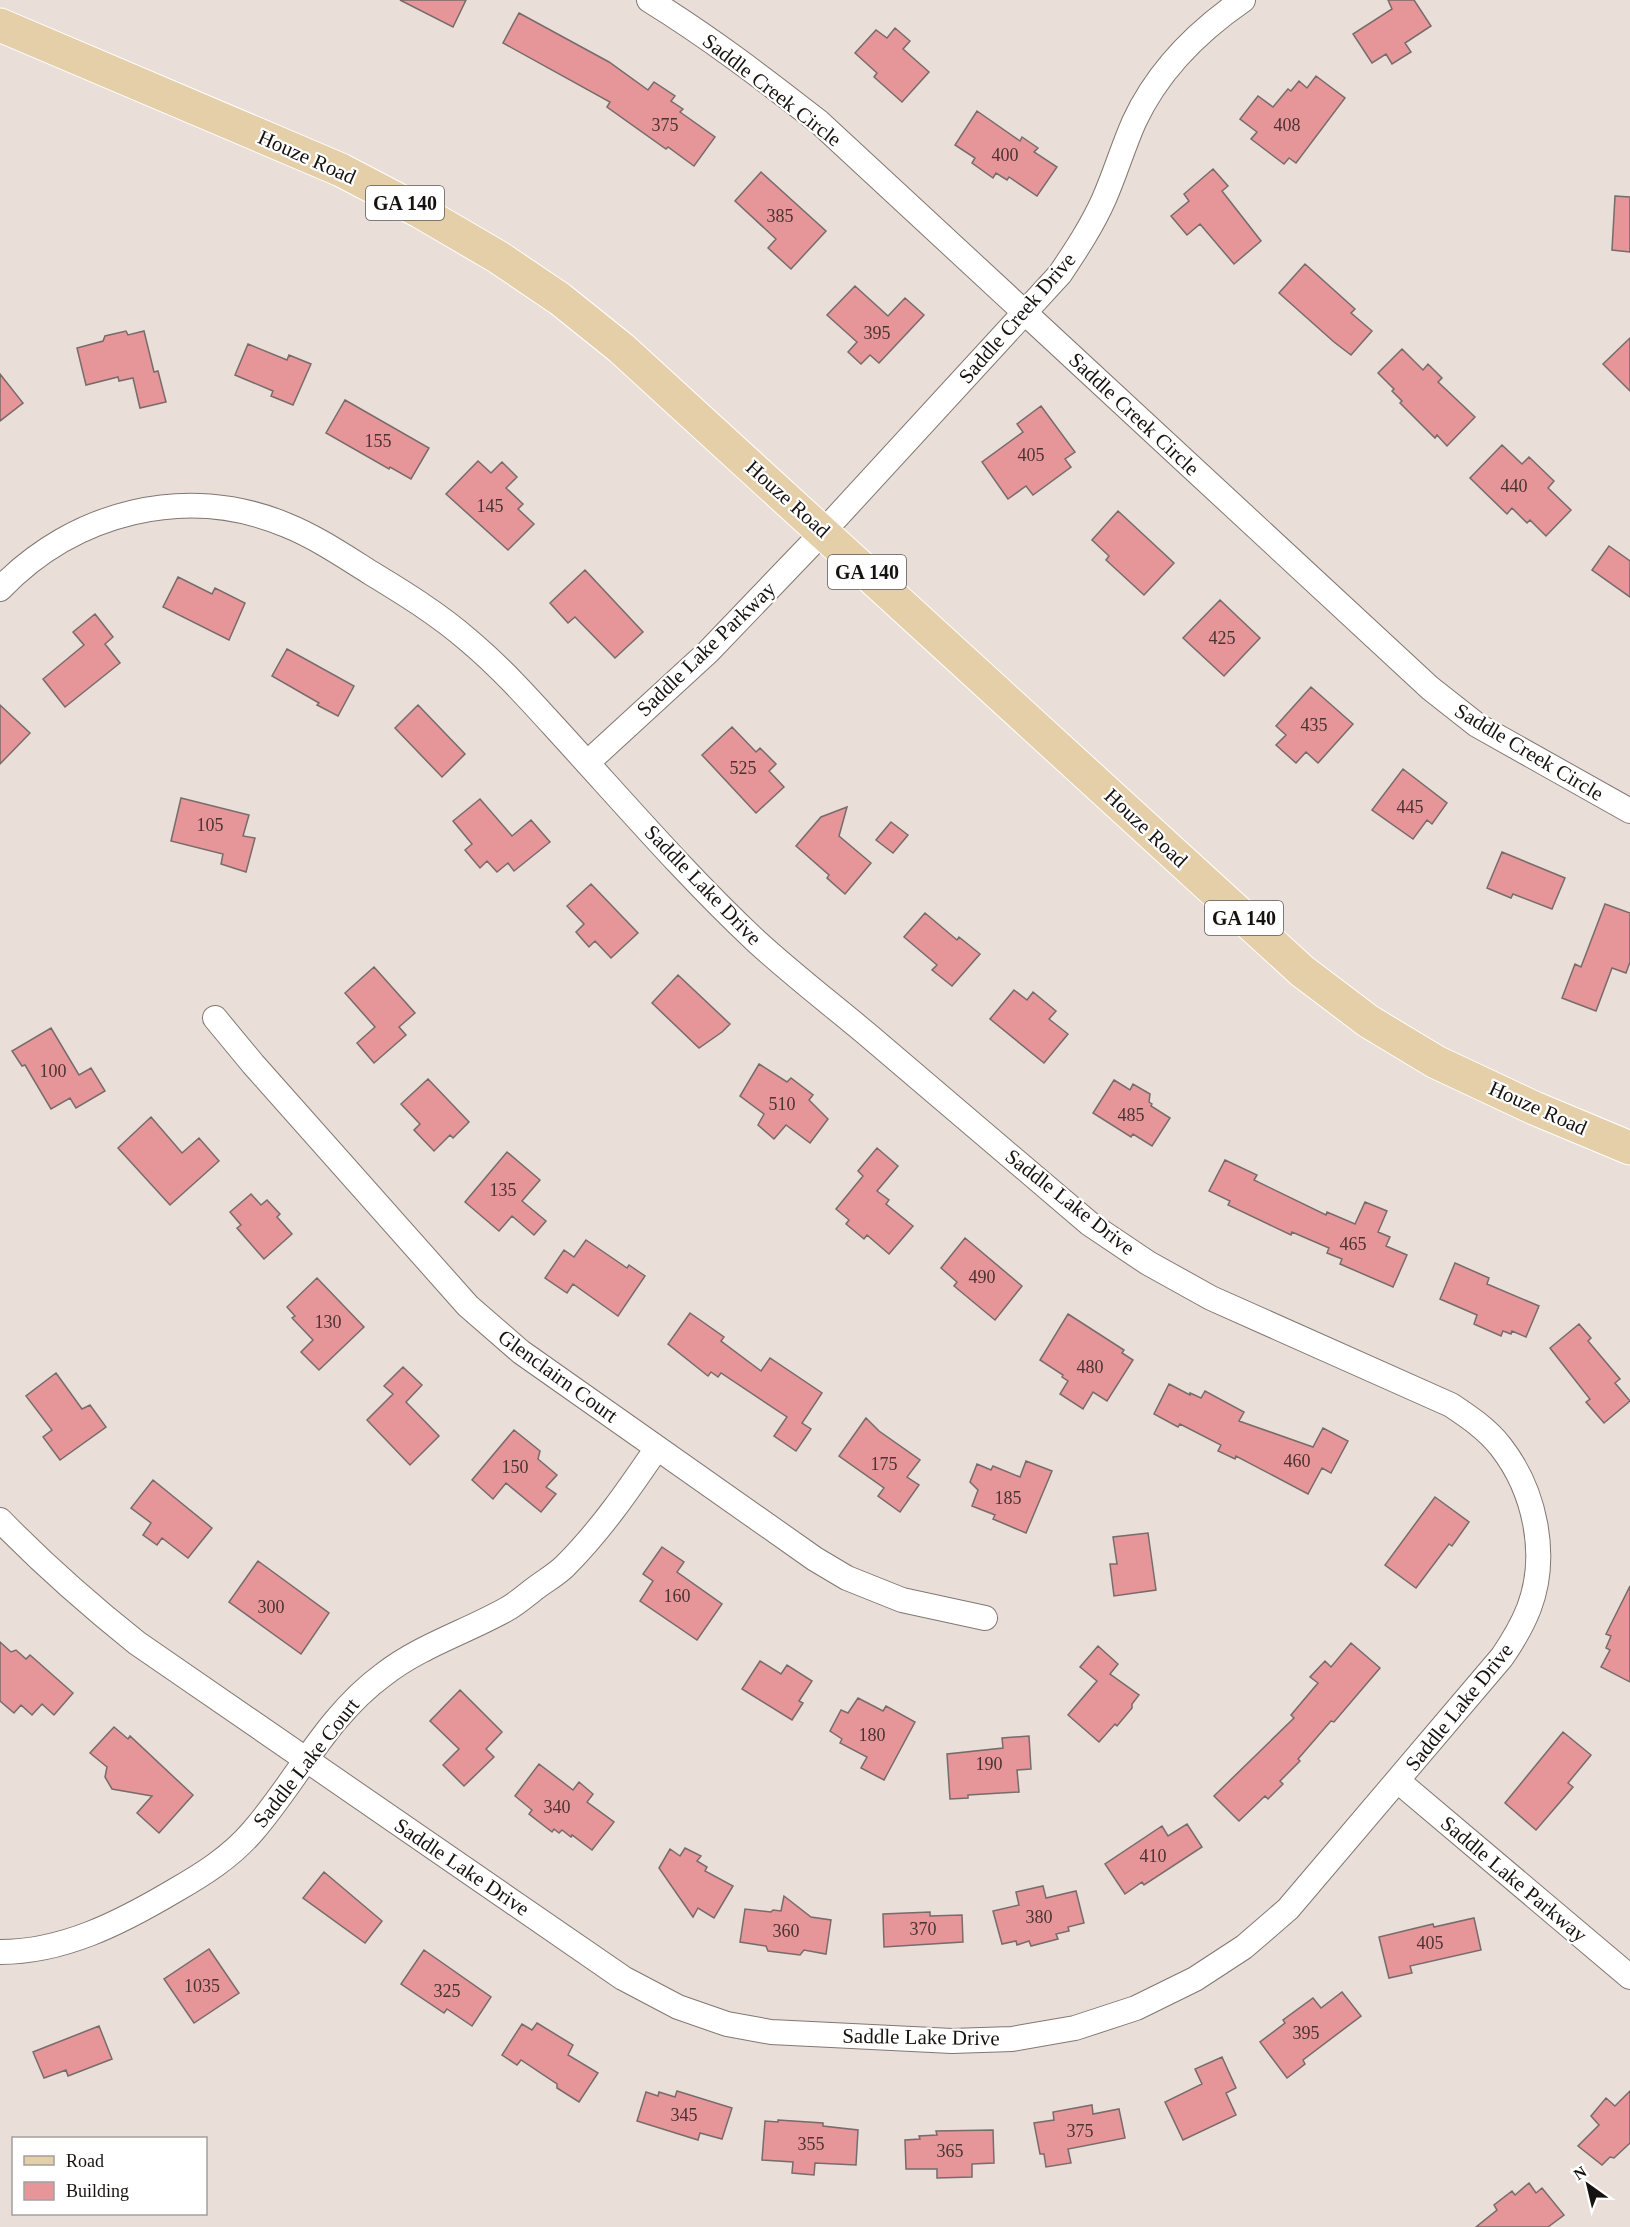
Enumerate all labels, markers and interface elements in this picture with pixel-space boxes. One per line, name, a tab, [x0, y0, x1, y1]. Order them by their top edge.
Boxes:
street label: Saddle Creek Circle	[698, 28, 846, 152]
house number: 375	[652, 115, 679, 135]
house number: 408	[1274, 115, 1301, 135]
street label: Houze Road	[254, 125, 360, 189]
house number: 400	[992, 145, 1019, 165]
road number: GA 140	[366, 186, 444, 220]
house number: 385	[767, 206, 794, 226]
street label: Saddle Creek Drive	[954, 248, 1080, 388]
house number: 395	[864, 323, 891, 343]
street label: Saddle Creek Circle	[1064, 348, 1204, 480]
house number: 155	[365, 431, 392, 451]
house number: 405	[1018, 445, 1045, 465]
street label: Houze Road	[741, 455, 835, 543]
house number: 440	[1501, 476, 1528, 496]
house number: 145	[477, 496, 504, 516]
road number: GA 140	[828, 555, 906, 589]
street label: Saddle Lake Parkway	[632, 576, 781, 721]
house number: 425	[1209, 628, 1236, 648]
street label: Saddle Creek Circle	[1450, 698, 1608, 806]
house number: 435	[1301, 715, 1328, 735]
house number: 525	[730, 758, 757, 778]
street label: Houze Road	[1100, 784, 1193, 873]
house number: 445	[1397, 797, 1424, 817]
house number: 105	[197, 815, 224, 835]
street label: Saddle Lake Drive	[640, 820, 766, 950]
road number: GA 140	[1205, 901, 1283, 935]
house number: 100	[40, 1061, 67, 1081]
street label: Houze Road	[1485, 1076, 1591, 1140]
house number: 510	[769, 1094, 796, 1114]
house number: 485	[1118, 1105, 1145, 1125]
street label: Saddle Lake Drive	[1001, 1144, 1139, 1260]
house number: 135	[490, 1180, 517, 1200]
house number: 465	[1340, 1234, 1367, 1254]
house number: 490	[969, 1267, 996, 1287]
house number: 130	[315, 1312, 342, 1332]
street label: Glenclairn Court	[494, 1325, 623, 1427]
house number: 480	[1077, 1357, 1104, 1377]
house number: 460	[1284, 1451, 1311, 1471]
house number: 175	[871, 1454, 898, 1474]
house number: 150	[502, 1457, 529, 1477]
house number: 185	[995, 1488, 1022, 1508]
house number: 160	[664, 1586, 691, 1606]
house number: 300	[258, 1597, 285, 1617]
street label: Saddle Lake Drive	[1400, 1638, 1518, 1776]
street label: Saddle Lake Court	[248, 1693, 364, 1832]
house number: 180	[859, 1725, 886, 1745]
house number: 190	[976, 1754, 1003, 1774]
house number: 340	[544, 1797, 571, 1817]
street label: Saddle Lake Parkway	[1436, 1811, 1592, 1947]
street label: Saddle Lake Drive	[390, 1813, 534, 1921]
house number: 410	[1140, 1846, 1167, 1866]
house number: 380	[1026, 1907, 1053, 1927]
house number: 370	[910, 1919, 937, 1939]
house number: 360	[773, 1921, 800, 1941]
house number: 405	[1417, 1933, 1444, 1953]
house number: 1035	[184, 1976, 220, 1996]
house number: 325	[434, 1981, 461, 2001]
house number: 395	[1293, 2023, 1320, 2043]
street label: Saddle Lake Drive	[842, 2024, 1000, 2050]
house number: 345	[671, 2105, 698, 2125]
house number: 375	[1067, 2121, 1094, 2141]
house number: 355	[798, 2134, 825, 2154]
legend	[12, 2137, 207, 2215]
house number: 365	[937, 2141, 964, 2161]
text: Road	[66, 2151, 104, 2171]
north arrow	[1558, 2155, 1618, 2215]
text: N	[1570, 2162, 1590, 2183]
text: Building	[66, 2181, 129, 2201]

